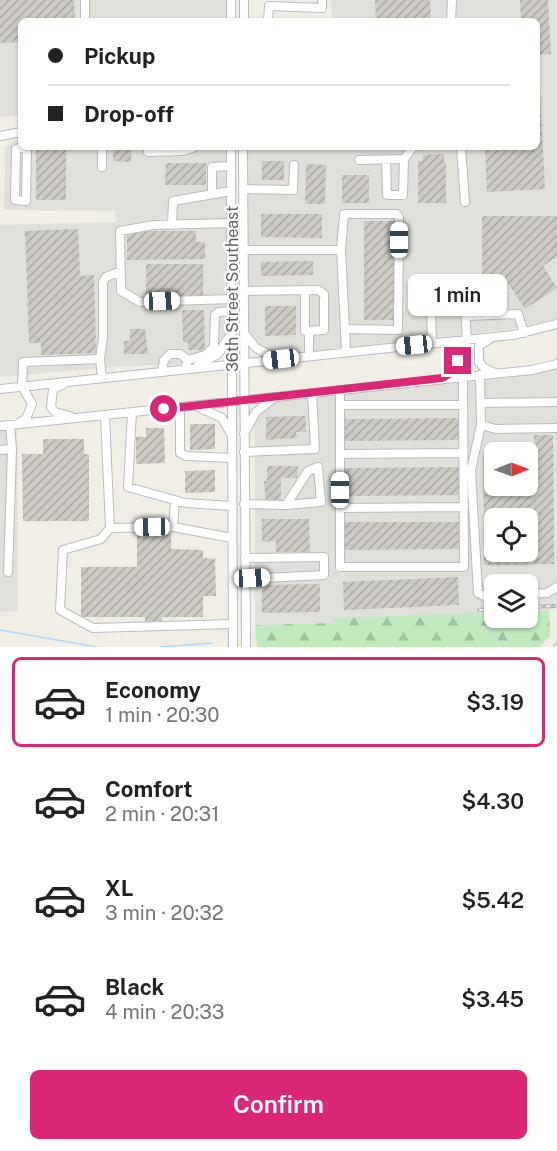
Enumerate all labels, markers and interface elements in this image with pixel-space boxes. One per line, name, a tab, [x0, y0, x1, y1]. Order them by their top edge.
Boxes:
text: Pickup	[84, 43, 155, 69]
text: Drop-off	[84, 101, 174, 127]
street label: 36th Street Southeast	[223, 206, 242, 372]
car	[390, 222, 408, 258]
callout: 1 min	[408, 274, 508, 316]
text: 1 min	[434, 283, 481, 307]
car	[144, 291, 180, 311]
car	[395, 334, 433, 356]
route end	[444, 347, 471, 374]
car	[262, 348, 300, 370]
route start	[150, 395, 177, 422]
north arrow	[484, 442, 538, 496]
map controls	[484, 442, 538, 628]
car	[331, 472, 349, 508]
button: locate	[484, 508, 538, 562]
car	[134, 518, 170, 536]
car	[234, 568, 270, 588]
button: layers	[484, 574, 538, 628]
icon: car	[33, 675, 87, 729]
text: Economy	[105, 677, 201, 703]
text: $3.19	[466, 689, 524, 715]
text: 1 min · 20:30	[105, 703, 219, 727]
icon: car	[33, 774, 87, 828]
text: Comfort	[105, 776, 192, 802]
text: $4.30	[462, 788, 524, 814]
text: 2 min · 20:31	[105, 802, 219, 826]
icon: car	[33, 873, 87, 927]
text: XL	[105, 875, 133, 901]
text: $5.42	[462, 887, 524, 913]
text: 3 min · 20:32	[105, 901, 224, 925]
icon: car	[33, 972, 87, 1026]
text: Black	[105, 974, 164, 1000]
text: $3.45	[461, 986, 524, 1012]
text: 4 min · 20:33	[105, 1000, 224, 1024]
button: Confirm	[30, 1070, 527, 1139]

